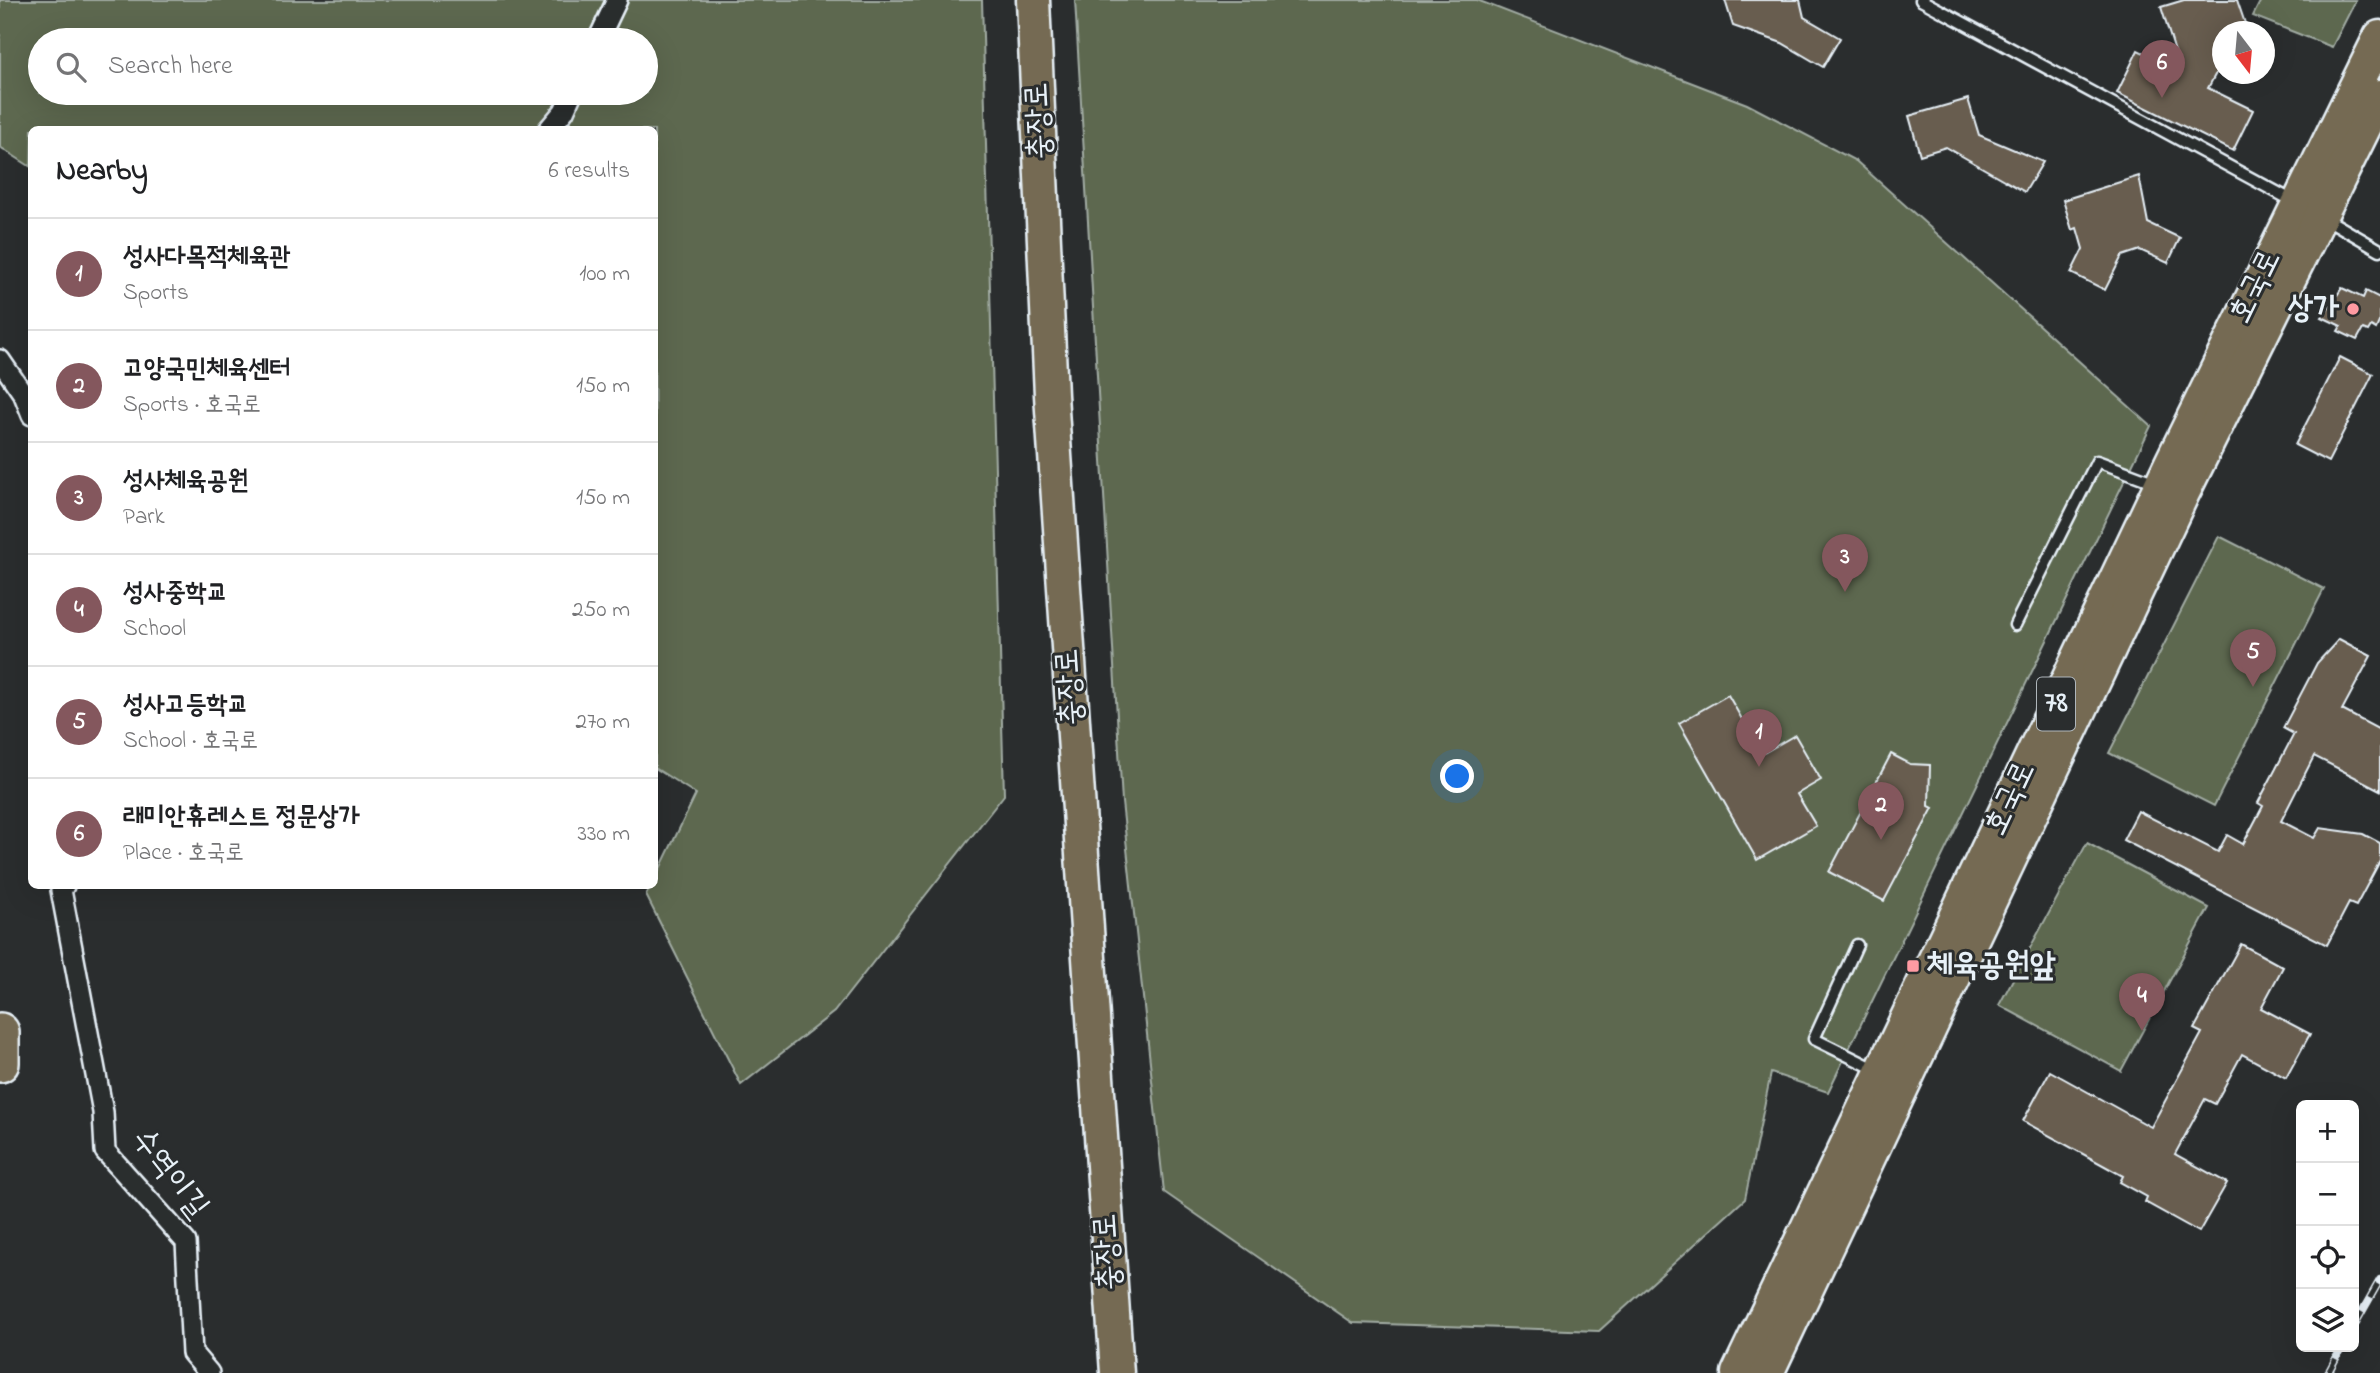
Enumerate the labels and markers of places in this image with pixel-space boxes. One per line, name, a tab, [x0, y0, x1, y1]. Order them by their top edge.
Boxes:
pin: 6	[2139, 40, 2185, 98]
place label: 상가	[2288, 286, 2339, 333]
marker: 상가	[2345, 301, 2361, 317]
pin: 3	[1822, 534, 1868, 592]
pin: 5	[2230, 629, 2276, 687]
pin: 1	[1736, 709, 1782, 767]
pin: 2	[1858, 782, 1904, 840]
place label: 체육공원앞	[1926, 943, 2056, 990]
marker: 체육공원앞	[1905, 958, 1921, 974]
pin: 4	[2119, 973, 2165, 1031]

